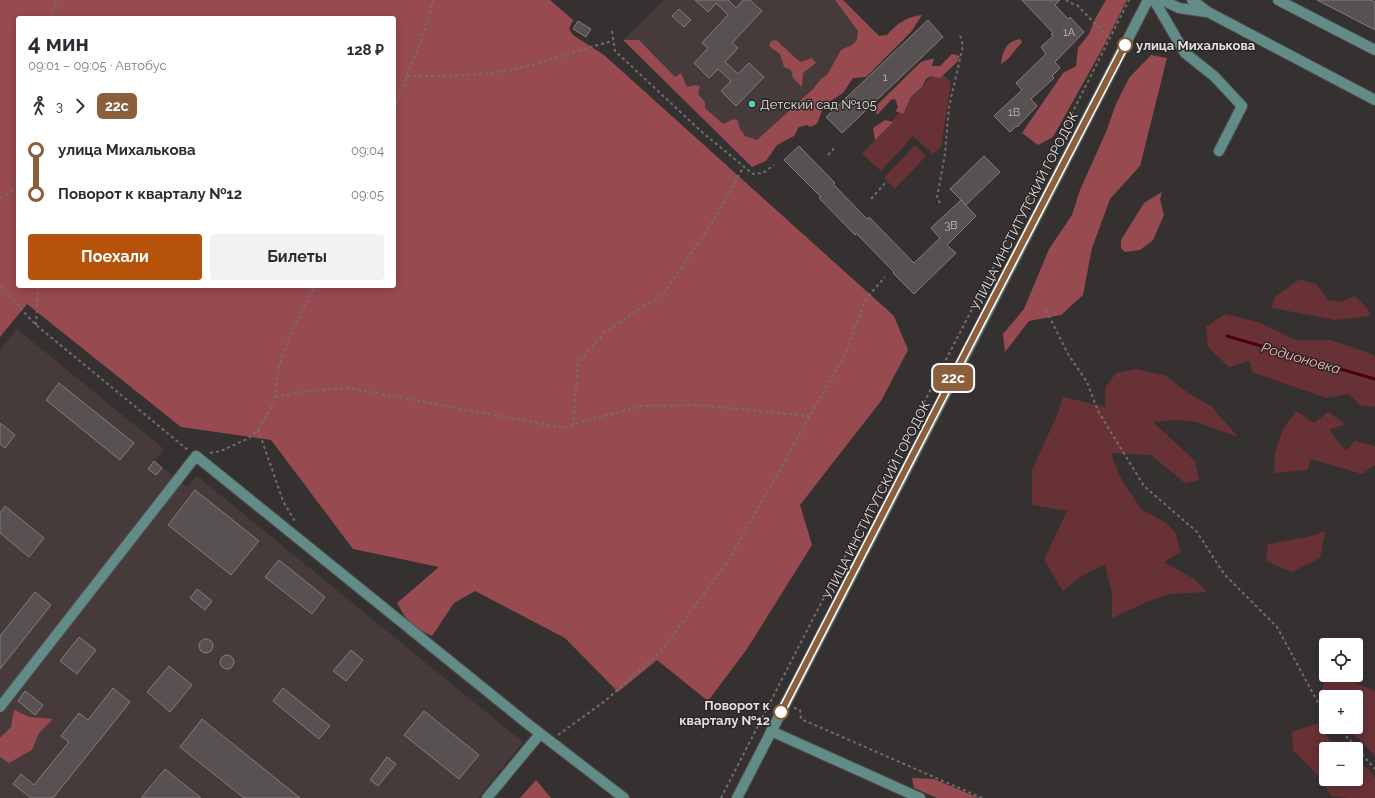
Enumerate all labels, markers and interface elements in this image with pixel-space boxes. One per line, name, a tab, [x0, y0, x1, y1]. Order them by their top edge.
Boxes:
house number: 1А	[1063, 26, 1076, 39]
text: 4 мин	[28, 30, 89, 56]
marker: улица Михалькова	[1117, 37, 1133, 53]
place label: улица Михалькова	[1136, 38, 1256, 53]
text: 128 ₽	[347, 41, 384, 59]
text: 09:01 – 09:05 · Автобус	[28, 58, 167, 73]
house number: 1	[883, 71, 888, 84]
icon: walk	[28, 95, 50, 117]
icon: forward	[69, 95, 91, 117]
place label: Детский сад №105	[760, 97, 877, 112]
text: 22c	[105, 98, 129, 114]
text: 3	[56, 99, 63, 114]
marker: Детский сад №105	[747, 99, 757, 109]
house number: 1В	[1008, 106, 1020, 119]
street label: УЛИЦА ИНСТИТУТСКИЙ ГОРОДОК	[968, 110, 1081, 313]
text: улица Михалькова	[58, 141, 196, 159]
text: 09:04	[351, 143, 384, 158]
text: Поворот к кварталу №12	[58, 185, 242, 203]
text: 09:05	[351, 187, 384, 202]
house number: 3В	[944, 219, 958, 232]
button: Поехали	[28, 234, 202, 280]
button: Билеты	[210, 234, 384, 280]
water label: Родионовка	[1260, 339, 1342, 377]
line badge: 22c	[930, 365, 976, 391]
text: 22c	[941, 370, 965, 386]
street label: УЛИЦА ИНСТИТУТСКИЙ ГОРОДОК	[820, 399, 933, 602]
map controls	[1319, 638, 1363, 786]
button: locate	[1319, 638, 1363, 682]
button: +	[1319, 690, 1363, 734]
place label: Поворот к кварталу №12	[679, 698, 771, 728]
marker: Поворот к кварталу №12	[773, 704, 789, 720]
button: −	[1319, 742, 1363, 786]

